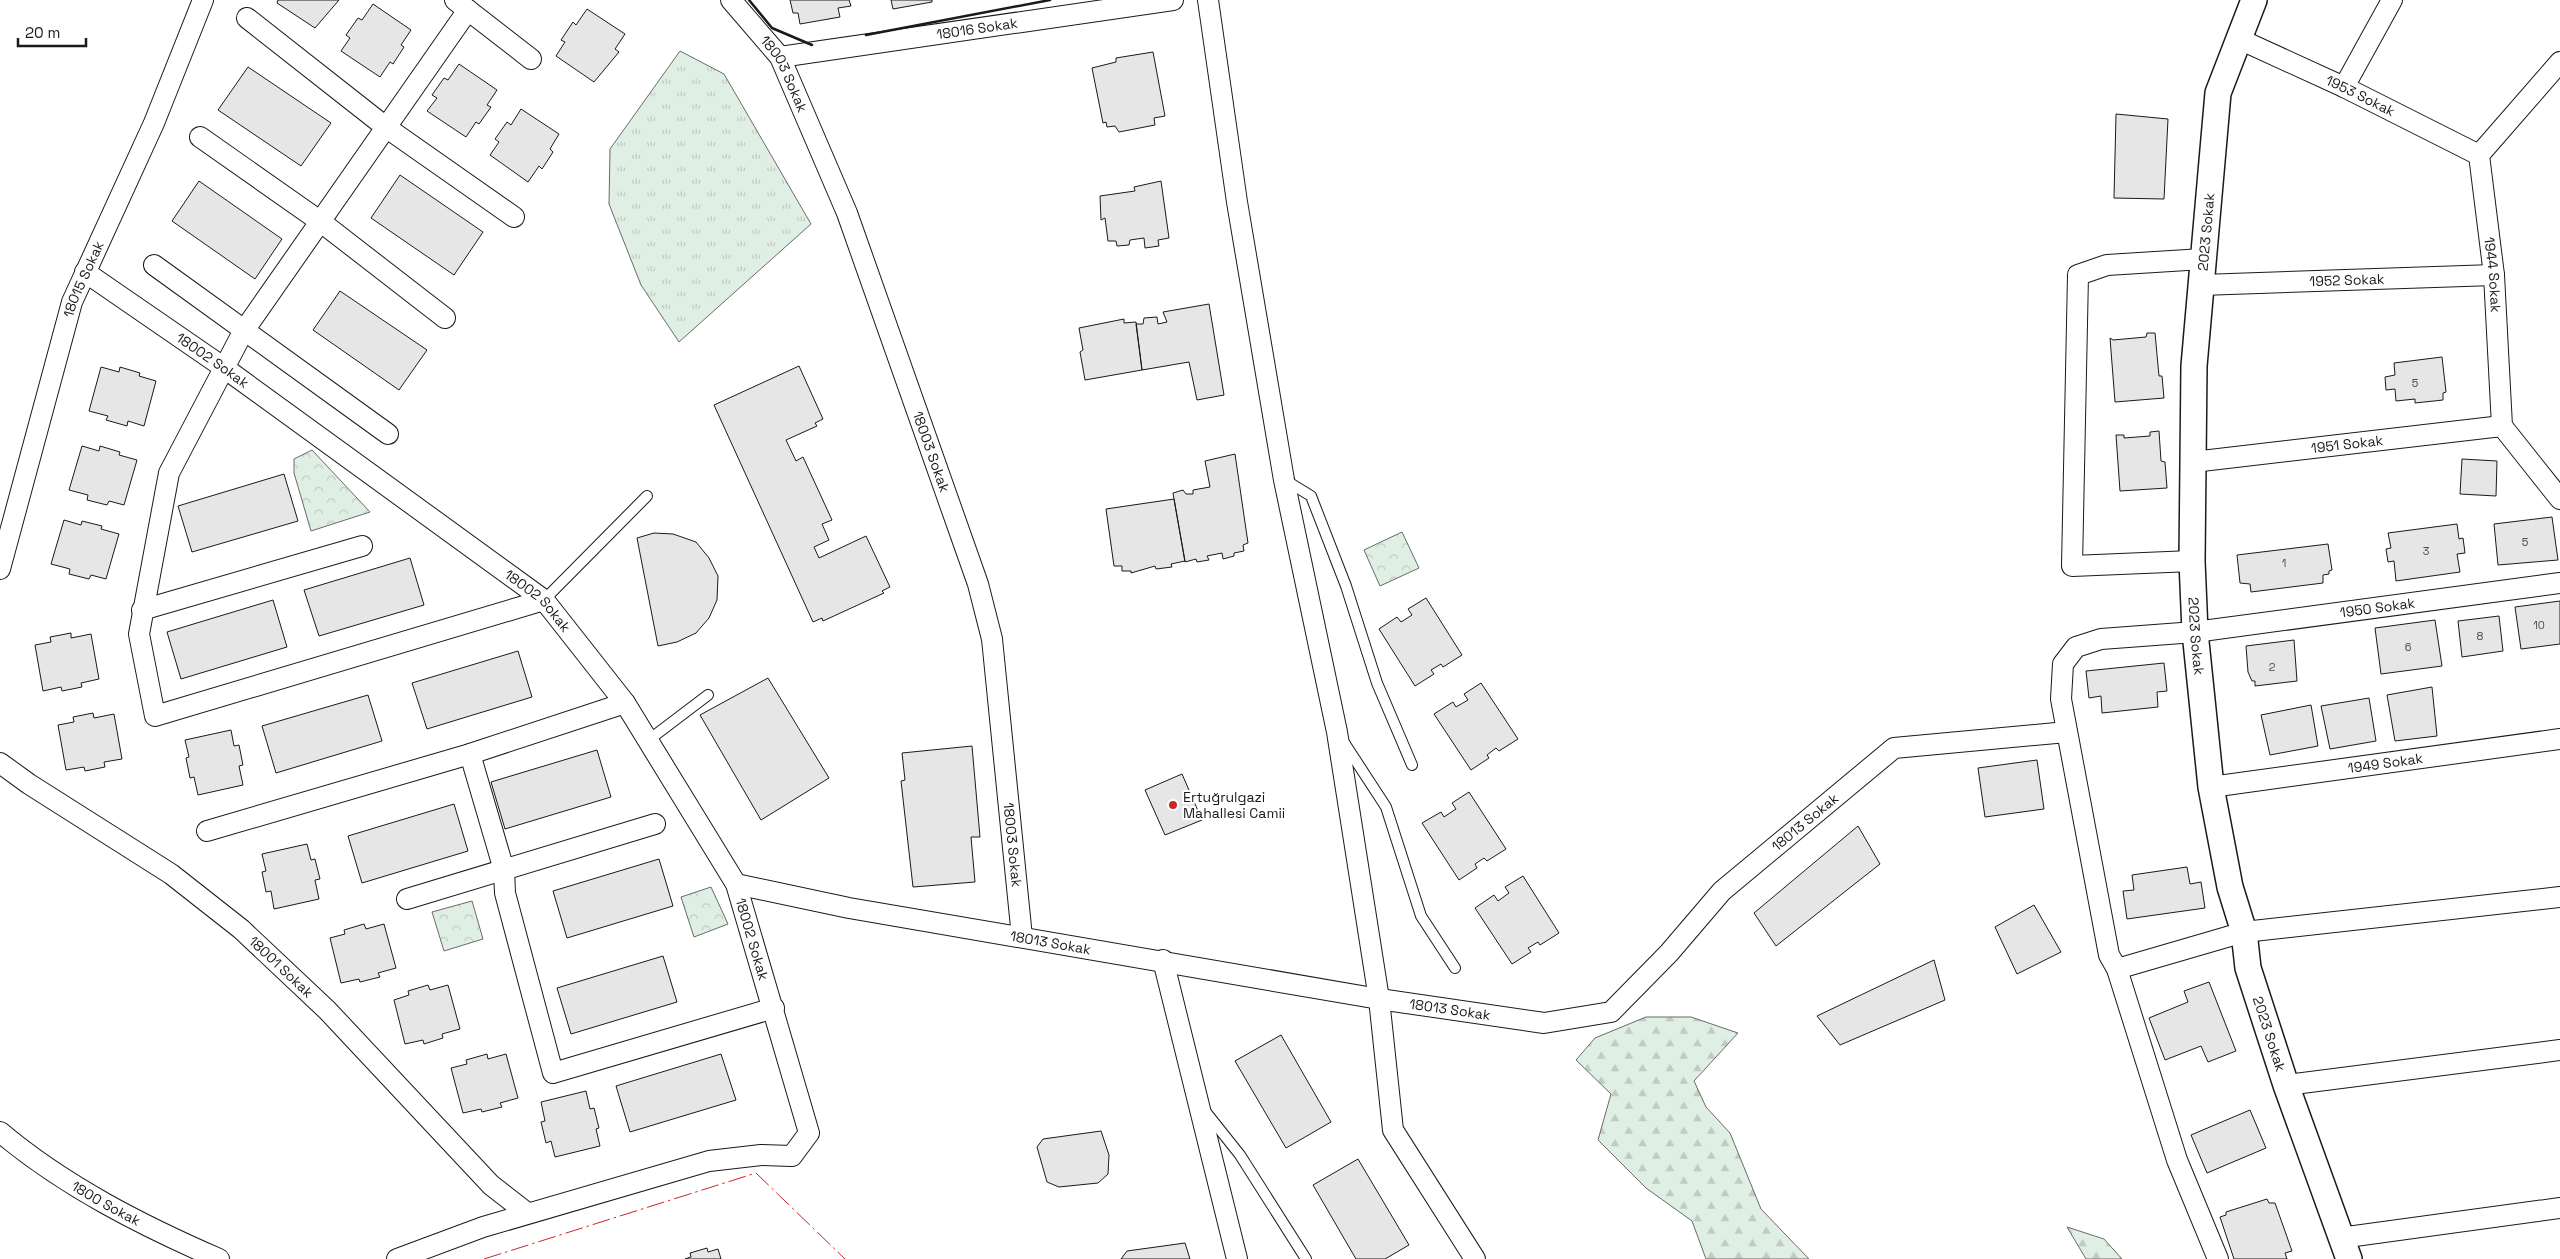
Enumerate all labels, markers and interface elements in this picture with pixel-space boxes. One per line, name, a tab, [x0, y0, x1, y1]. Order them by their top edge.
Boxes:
street label: 18016 Sokak	[935, 14, 1019, 43]
scale bar	[18, 15, 85, 47]
text: 20 m	[25, 23, 60, 42]
street label: 18003 Sokak	[756, 32, 812, 115]
street label: 1953 Sokak	[2323, 71, 2399, 120]
street label: 2023 Sokak	[2194, 192, 2218, 272]
street label: 1944 Sokak	[2480, 236, 2505, 313]
street label: 18015 Sokak	[59, 238, 108, 319]
street label: 1952 Sokak	[2309, 270, 2385, 290]
street label: 18002 Sokak	[173, 328, 253, 392]
house number: 5	[2412, 376, 2419, 390]
street label: 18003 Sokak	[909, 409, 954, 495]
street label: 1951 Sokak	[2310, 431, 2384, 457]
house number: 5	[2522, 535, 2529, 549]
house number: 3	[2423, 544, 2430, 558]
house number: 1	[2282, 556, 2286, 570]
street label: 18002 Sokak	[501, 565, 575, 636]
street label: 1950 Sokak	[2339, 593, 2417, 621]
street label: 2023 Sokak	[2185, 597, 2208, 676]
house number: 10	[2533, 618, 2545, 632]
house number: 8	[2477, 629, 2484, 643]
house number: 6	[2405, 640, 2412, 654]
house number: 2	[2269, 660, 2276, 674]
street label: 1949 Sokak	[2347, 749, 2424, 777]
place label: Ertuğrulgazi Mahallesi Camii	[1183, 788, 1285, 822]
street label: 18013 Sokak	[1768, 789, 1842, 855]
marker: Ertuğrulgazi Mahallesi Camii	[1167, 799, 1179, 811]
street label: 18003 Sokak	[1000, 802, 1026, 888]
street label: 18002 Sokak	[732, 896, 773, 983]
street label: 18013 Sokak	[1009, 927, 1093, 958]
street label: 18001 Sokak	[245, 932, 318, 1002]
street label: 2023 Sokak	[2249, 994, 2290, 1074]
street label: 18013 Sokak	[1408, 995, 1492, 1024]
street label: 1800 Sokak	[68, 1177, 144, 1230]

